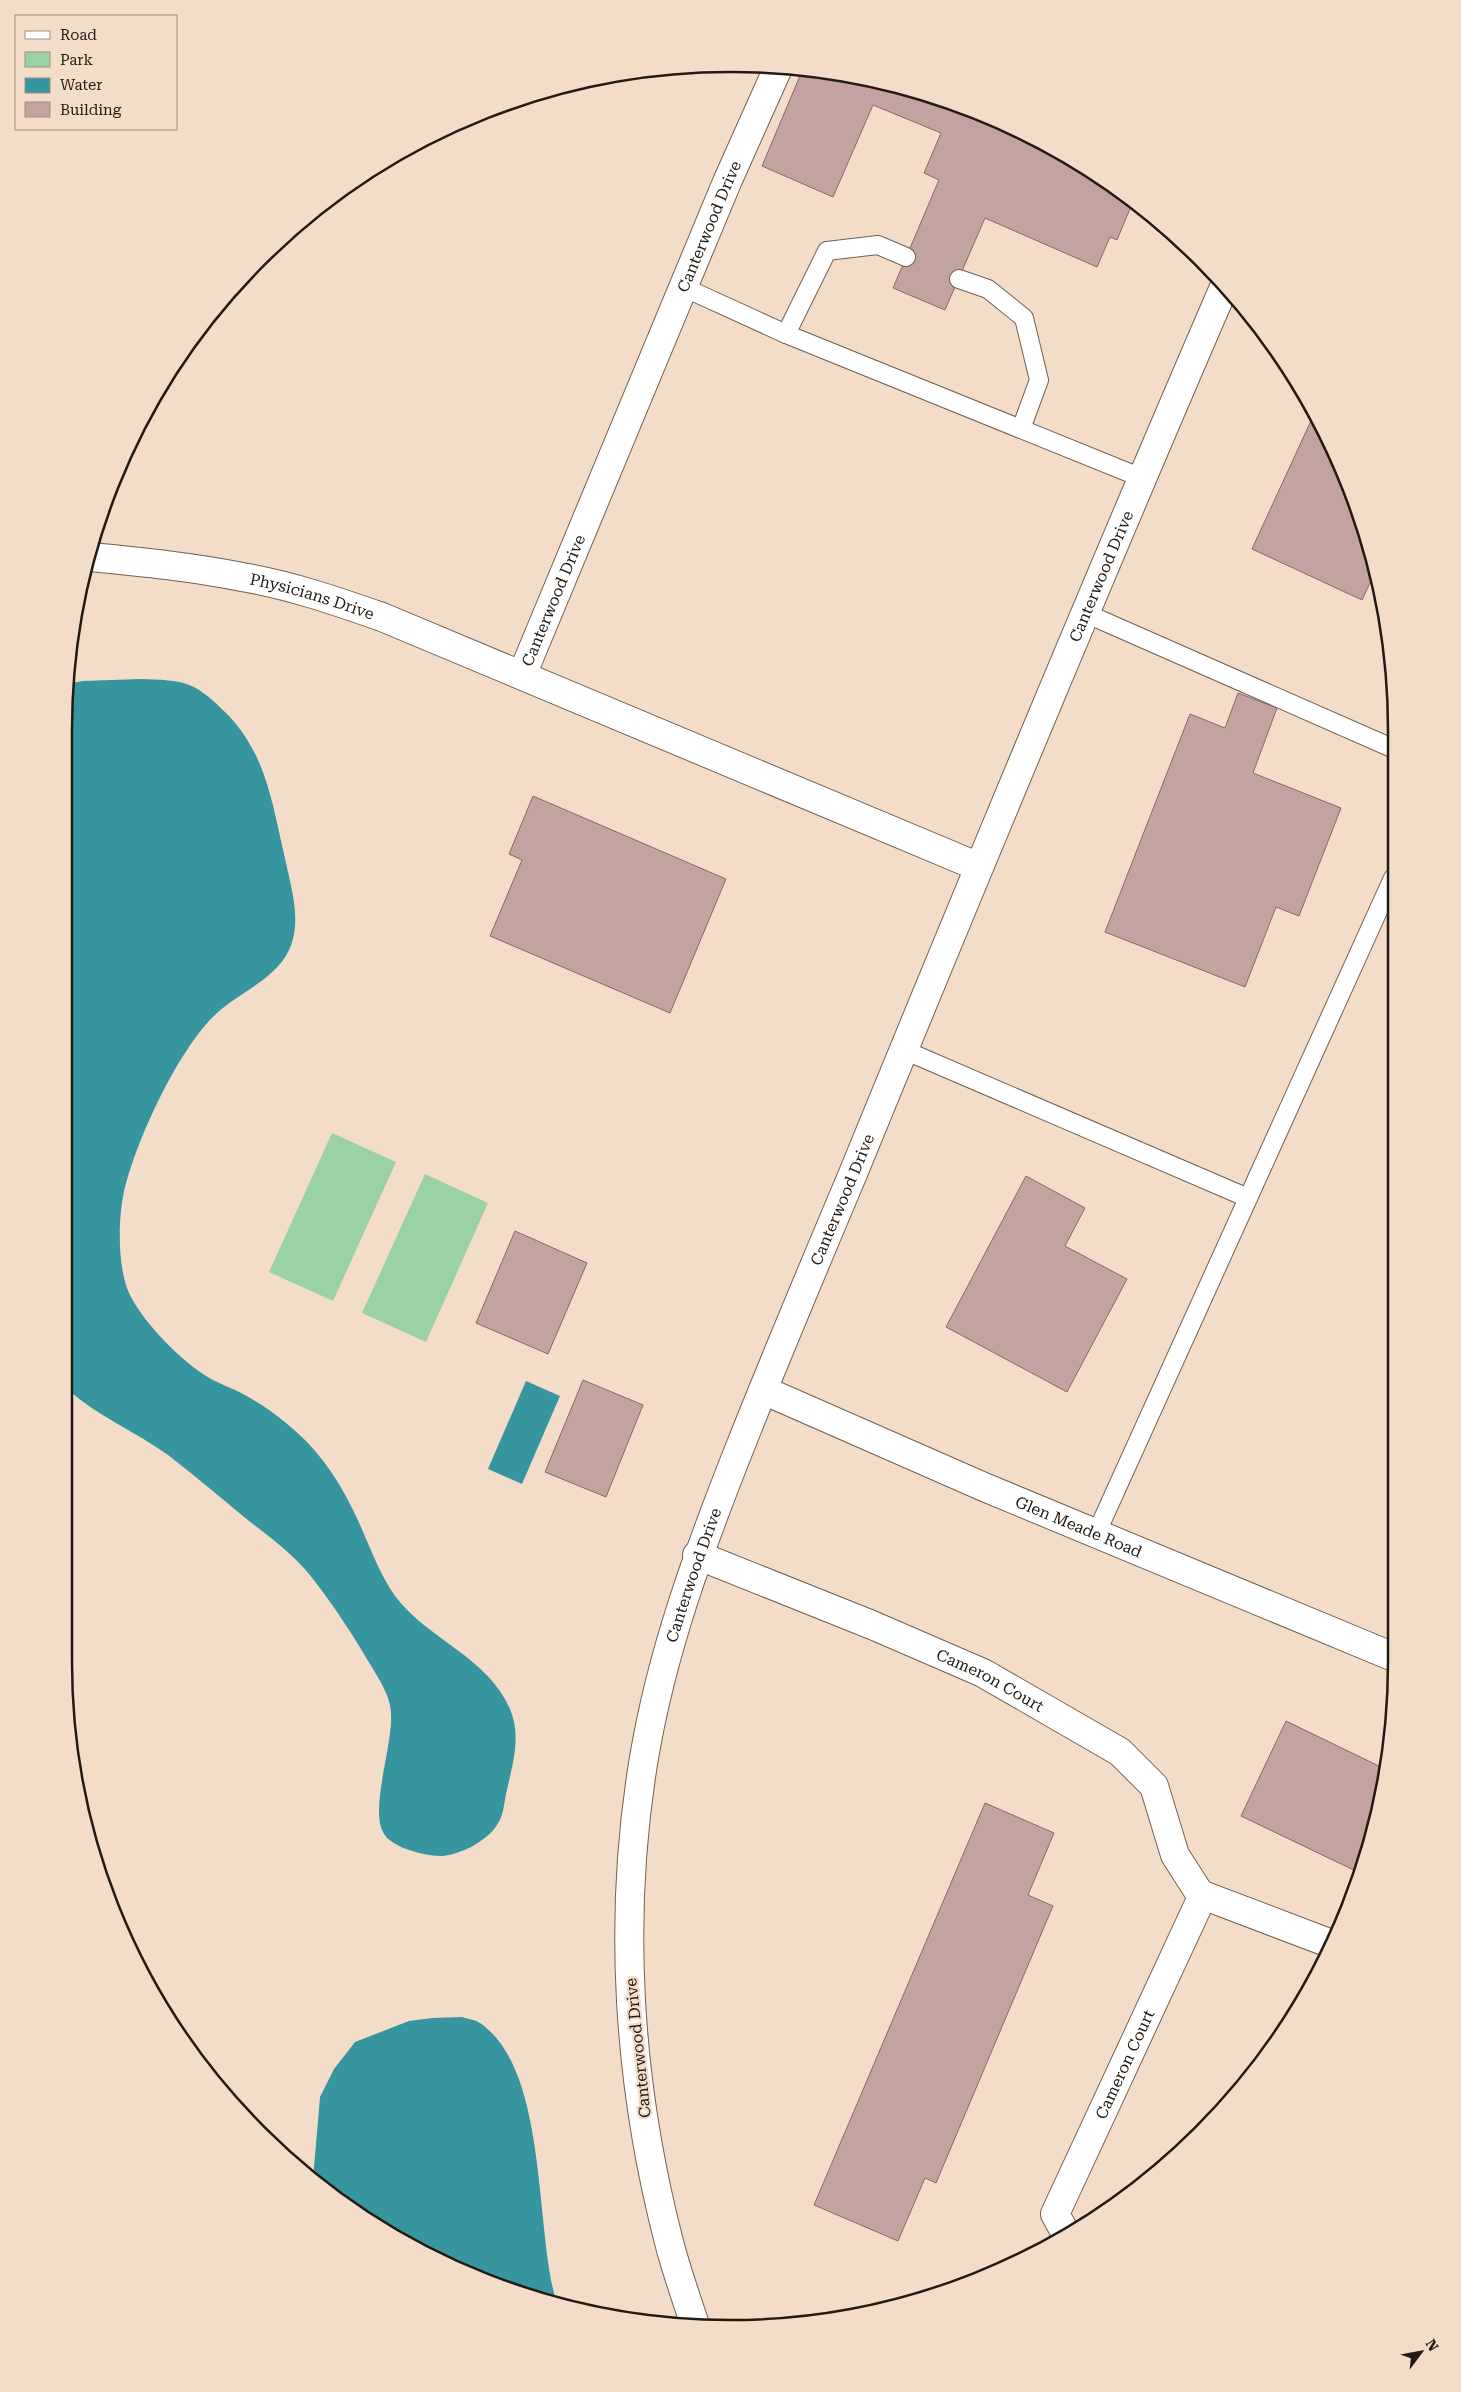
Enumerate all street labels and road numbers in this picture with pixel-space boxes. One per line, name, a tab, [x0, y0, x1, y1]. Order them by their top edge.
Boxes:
street label: Canterwood Drive	[673, 157, 745, 295]
street label: Canterwood Drive	[1065, 507, 1137, 645]
street label: Canterwood Drive	[517, 531, 589, 669]
street label: Physicians Drive	[248, 569, 377, 623]
street label: Canterwood Drive	[806, 1131, 878, 1268]
street label: Glen Meade Road	[1013, 1492, 1145, 1561]
street label: Canterwood Drive	[662, 1505, 725, 1644]
street label: Cameron Court	[934, 1645, 1047, 1716]
street label: Canterwood Drive	[621, 1977, 655, 2119]
street label: Cameron Court	[1091, 2006, 1158, 2122]

